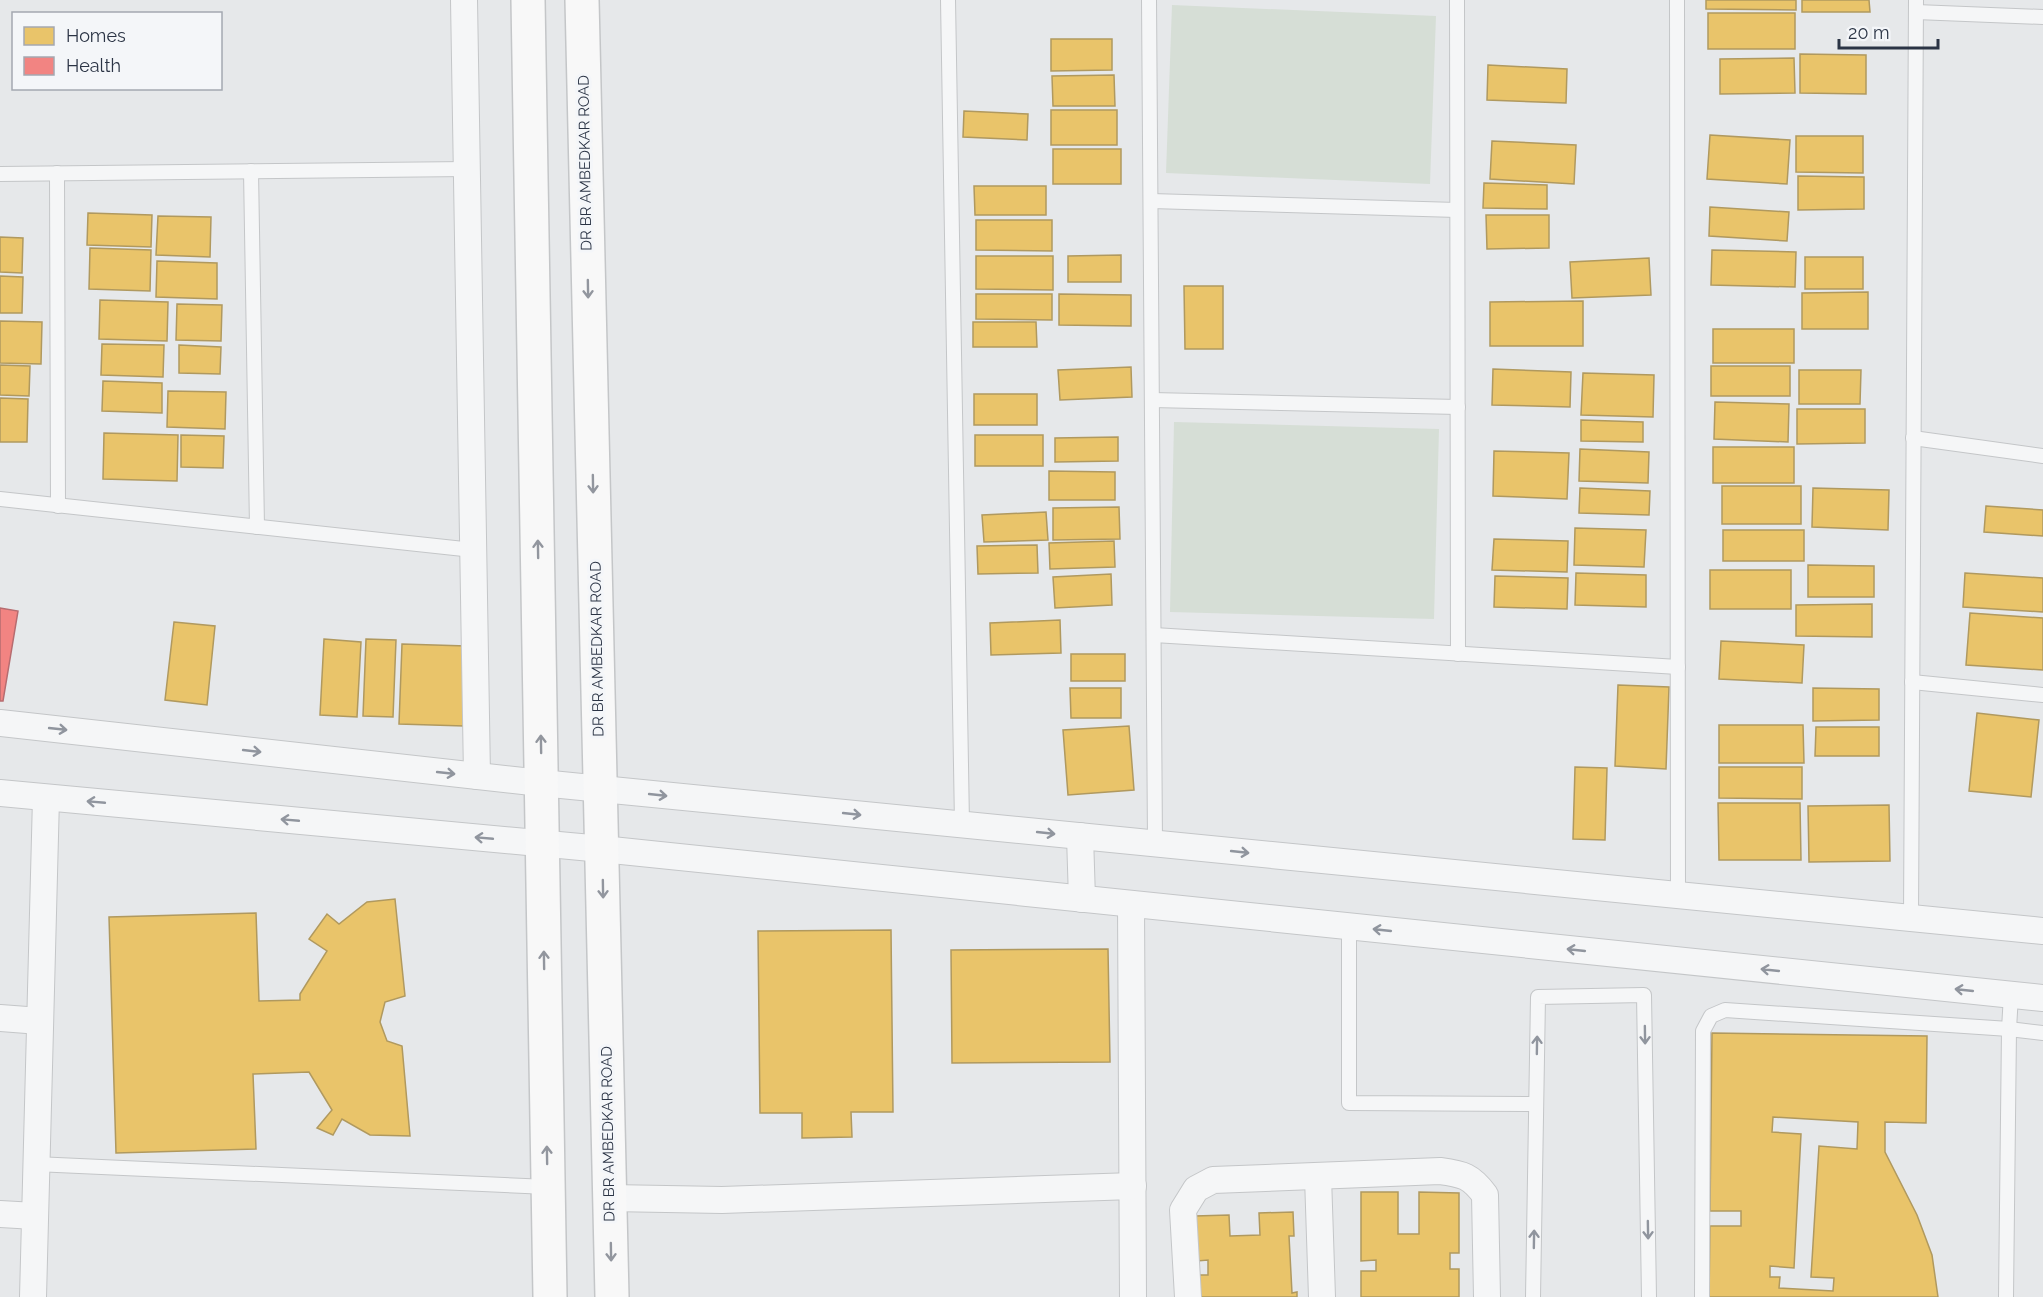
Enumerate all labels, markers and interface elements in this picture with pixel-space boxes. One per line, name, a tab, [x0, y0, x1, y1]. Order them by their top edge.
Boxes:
legend	[12, 12, 222, 90]
scale bar	[1839, 12, 1938, 50]
text: 20 m	[1848, 22, 1890, 43]
text: Homes	[66, 25, 126, 46]
text: Health	[66, 55, 121, 76]
street label: DR BR AMBEDKAR ROAD	[574, 75, 596, 251]
one-way arrow	[583, 279, 594, 299]
one-way arrow	[587, 474, 599, 494]
one-way arrow	[532, 539, 543, 559]
street label: DR BR AMBEDKAR ROAD	[586, 561, 608, 737]
one-way arrow	[48, 724, 68, 735]
one-way arrow	[535, 734, 547, 754]
one-way arrow	[242, 746, 261, 757]
one-way arrow	[435, 767, 455, 778]
one-way arrow	[648, 790, 668, 801]
one-way arrow	[86, 796, 106, 807]
one-way arrow	[842, 809, 862, 820]
one-way arrow	[280, 814, 300, 825]
one-way arrow	[1036, 828, 1056, 839]
one-way arrow	[475, 832, 494, 843]
one-way arrow	[1230, 847, 1250, 858]
one-way arrow	[597, 879, 608, 899]
one-way arrow	[1373, 924, 1392, 935]
one-way arrow	[1567, 944, 1586, 955]
one-way arrow	[538, 950, 550, 970]
one-way arrow	[1760, 964, 1780, 975]
one-way arrow	[1954, 984, 1974, 995]
one-way arrow	[1639, 1025, 1650, 1045]
one-way arrow	[1531, 1036, 1543, 1056]
street label: DR BR AMBEDKAR ROAD	[597, 1046, 619, 1222]
one-way arrow	[542, 1145, 553, 1165]
one-way arrow	[1642, 1220, 1654, 1240]
one-way arrow	[1528, 1229, 1540, 1249]
one-way arrow	[606, 1242, 617, 1262]

